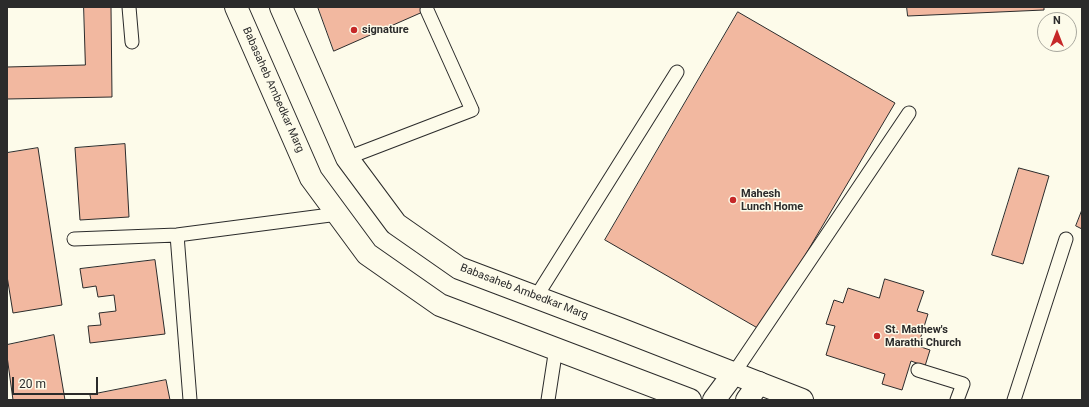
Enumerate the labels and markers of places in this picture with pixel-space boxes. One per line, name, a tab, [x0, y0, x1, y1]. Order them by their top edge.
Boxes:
place label: signature	[362, 23, 409, 37]
marker: signature	[349, 25, 359, 35]
place label: Mahesh Lunch Home	[741, 187, 803, 213]
marker: Mahesh Lunch Home	[728, 195, 738, 205]
place label: St. Mathew's Marathi Church	[885, 323, 961, 349]
marker: St. Mathew's Marathi Church	[872, 331, 882, 341]

